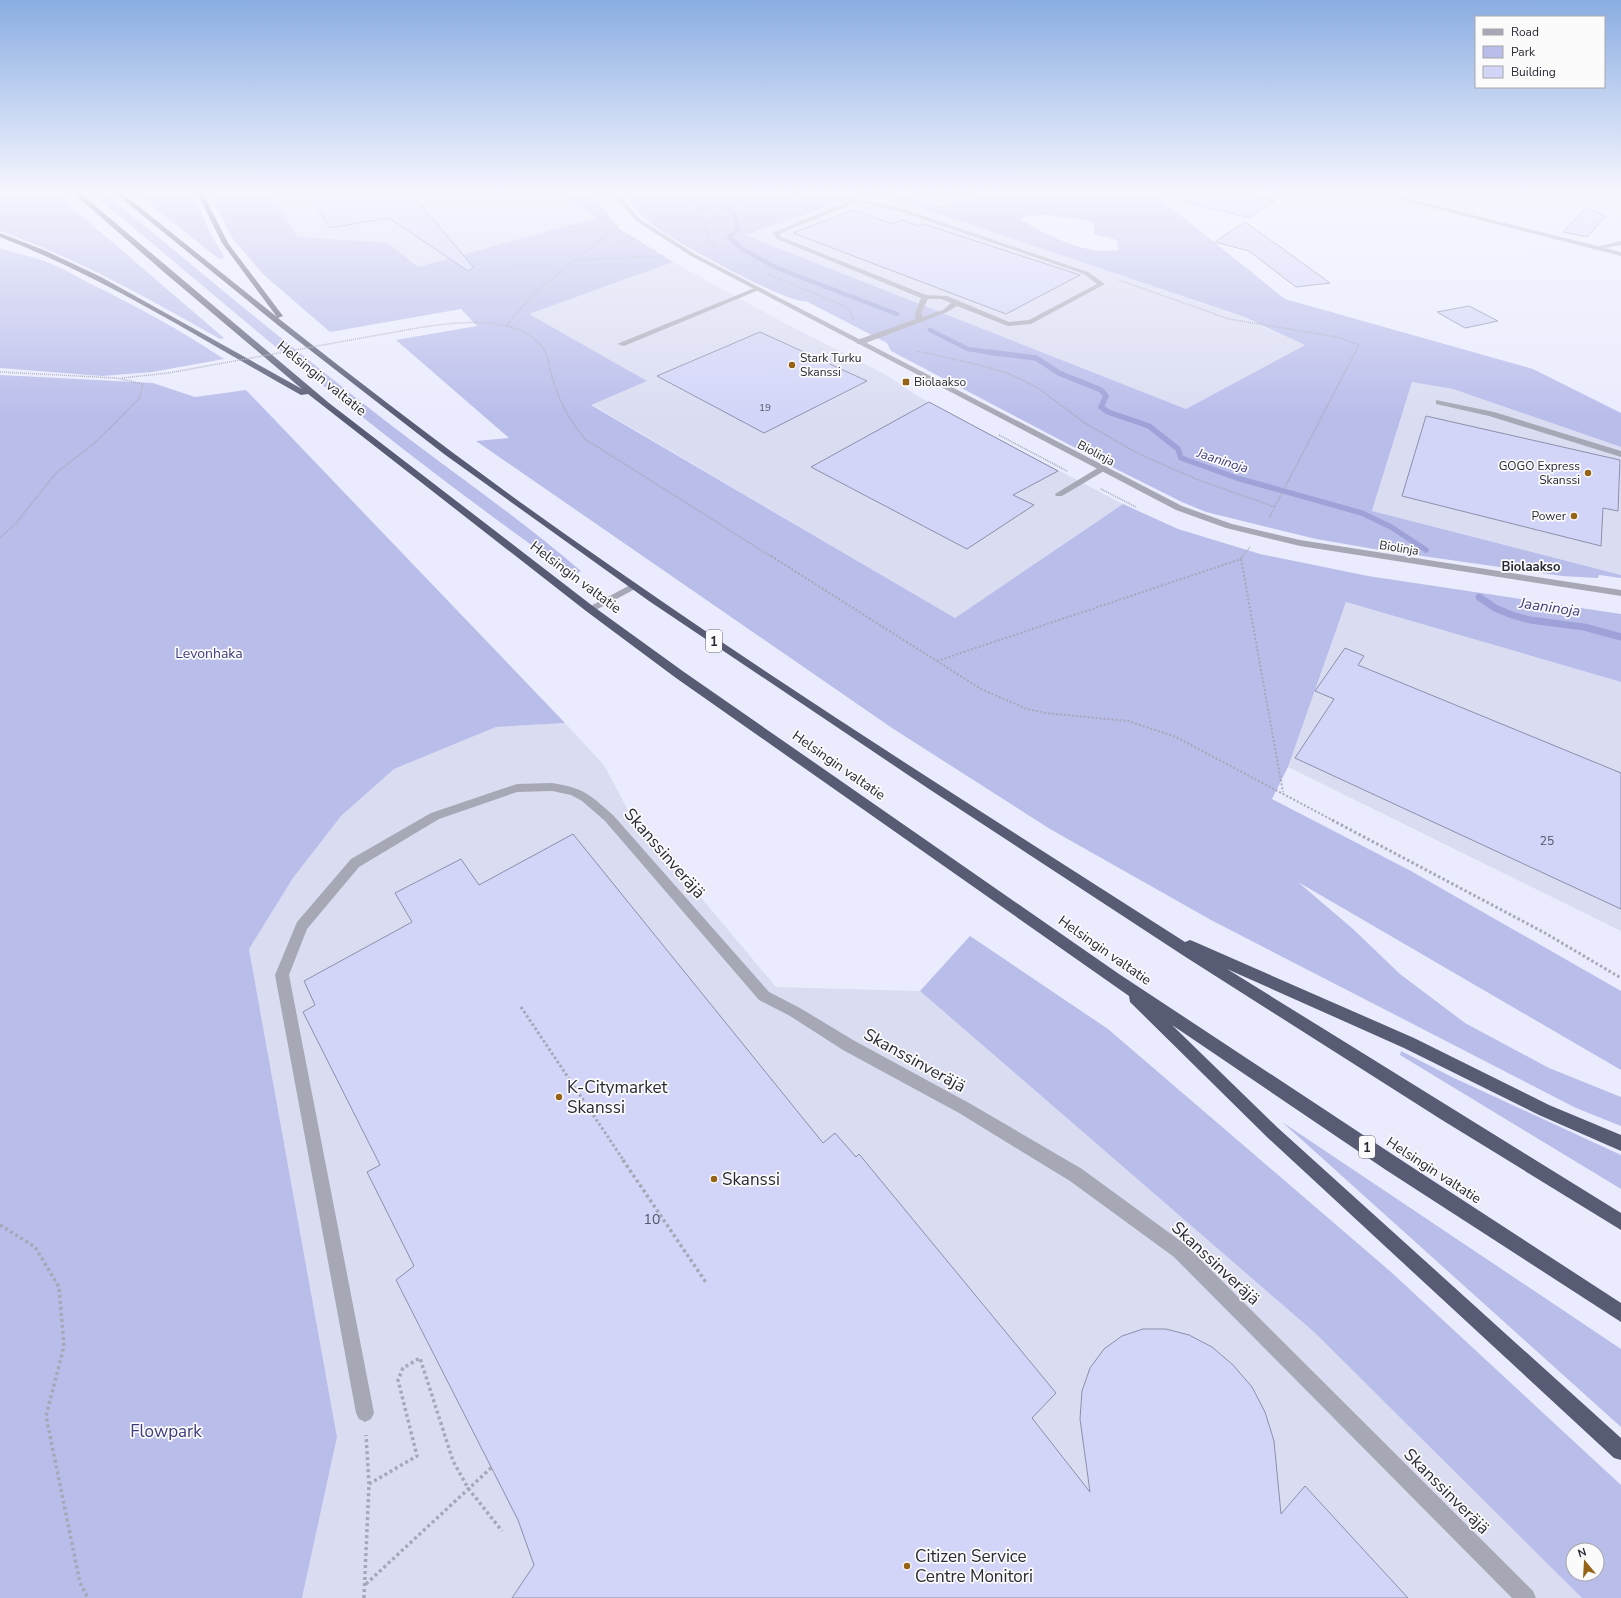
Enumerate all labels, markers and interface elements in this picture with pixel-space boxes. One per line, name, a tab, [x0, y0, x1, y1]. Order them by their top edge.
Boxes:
legend	[1475, 16, 1605, 88]
text: Road	[1511, 24, 1539, 40]
text: Park	[1511, 44, 1536, 60]
text: Building	[1511, 64, 1556, 80]
street label: Helsingin valtatie	[273, 337, 370, 420]
place label: Stark Turku Skanssi	[800, 350, 861, 380]
marker: Stark Turku Skanssi	[787, 360, 797, 370]
place label: Biolaakso	[914, 374, 967, 390]
marker: Biolaakso	[901, 377, 911, 387]
house number: 19	[759, 401, 771, 415]
street label: Biolinja	[1075, 437, 1117, 469]
water label: Jaaninoja	[1194, 444, 1251, 478]
place label: GOGO Express Skanssi	[1499, 458, 1580, 488]
marker: GOGO Express Skanssi	[1583, 468, 1593, 478]
place label: Power	[1531, 508, 1567, 524]
marker: Power	[1569, 511, 1579, 521]
street label: Helsingin valtatie	[526, 537, 625, 618]
street label: Biolinja	[1378, 537, 1420, 559]
district label: Biolaakso	[1502, 558, 1560, 576]
water label: Jaaninoja	[1517, 593, 1582, 621]
road number: 1	[706, 630, 722, 652]
park label: Levonhaka	[175, 644, 243, 663]
street label: Helsingin valtatie	[788, 726, 889, 805]
street label: Skanssinveräjä	[619, 803, 710, 904]
house number: 25	[1540, 833, 1554, 849]
street label: Helsingin valtatie	[1054, 911, 1155, 990]
street label: Skanssinveräjä	[860, 1023, 970, 1098]
place label: K-Citymarket Skanssi	[567, 1076, 668, 1119]
marker: K-Citymarket Skanssi	[554, 1092, 564, 1102]
street label: Helsingin valtatie	[1383, 1133, 1485, 1208]
road number: 1	[1359, 1136, 1375, 1158]
place label: Skanssi	[722, 1168, 780, 1191]
marker: Skanssi	[709, 1174, 719, 1184]
house number: 10	[644, 1210, 660, 1229]
street label: Skanssinveräjä	[1166, 1216, 1265, 1310]
park label: Flowpark	[130, 1420, 202, 1443]
street label: Skanssinveräjä	[1399, 1443, 1495, 1539]
north arrow	[1565, 1542, 1605, 1582]
place label: Citizen Service Centre Monitori	[915, 1545, 1033, 1588]
text: N	[1576, 1545, 1588, 1561]
marker: Citizen Service Centre Monitori	[902, 1561, 912, 1571]

